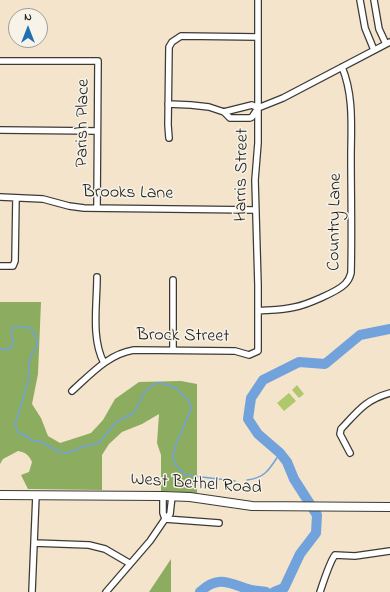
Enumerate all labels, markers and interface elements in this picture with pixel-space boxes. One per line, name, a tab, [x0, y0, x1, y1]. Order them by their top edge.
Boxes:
north arrow	[8, 8, 48, 48]
text: N	[24, 9, 32, 25]
street label: Parish Place	[72, 79, 96, 167]
street label: Harris Street	[231, 128, 255, 222]
street label: Country Lane	[324, 173, 348, 271]
street label: Brooks Lane	[82, 182, 174, 206]
street label: Brock Street	[136, 325, 230, 349]
street label: West Bethel Road	[130, 470, 262, 500]

